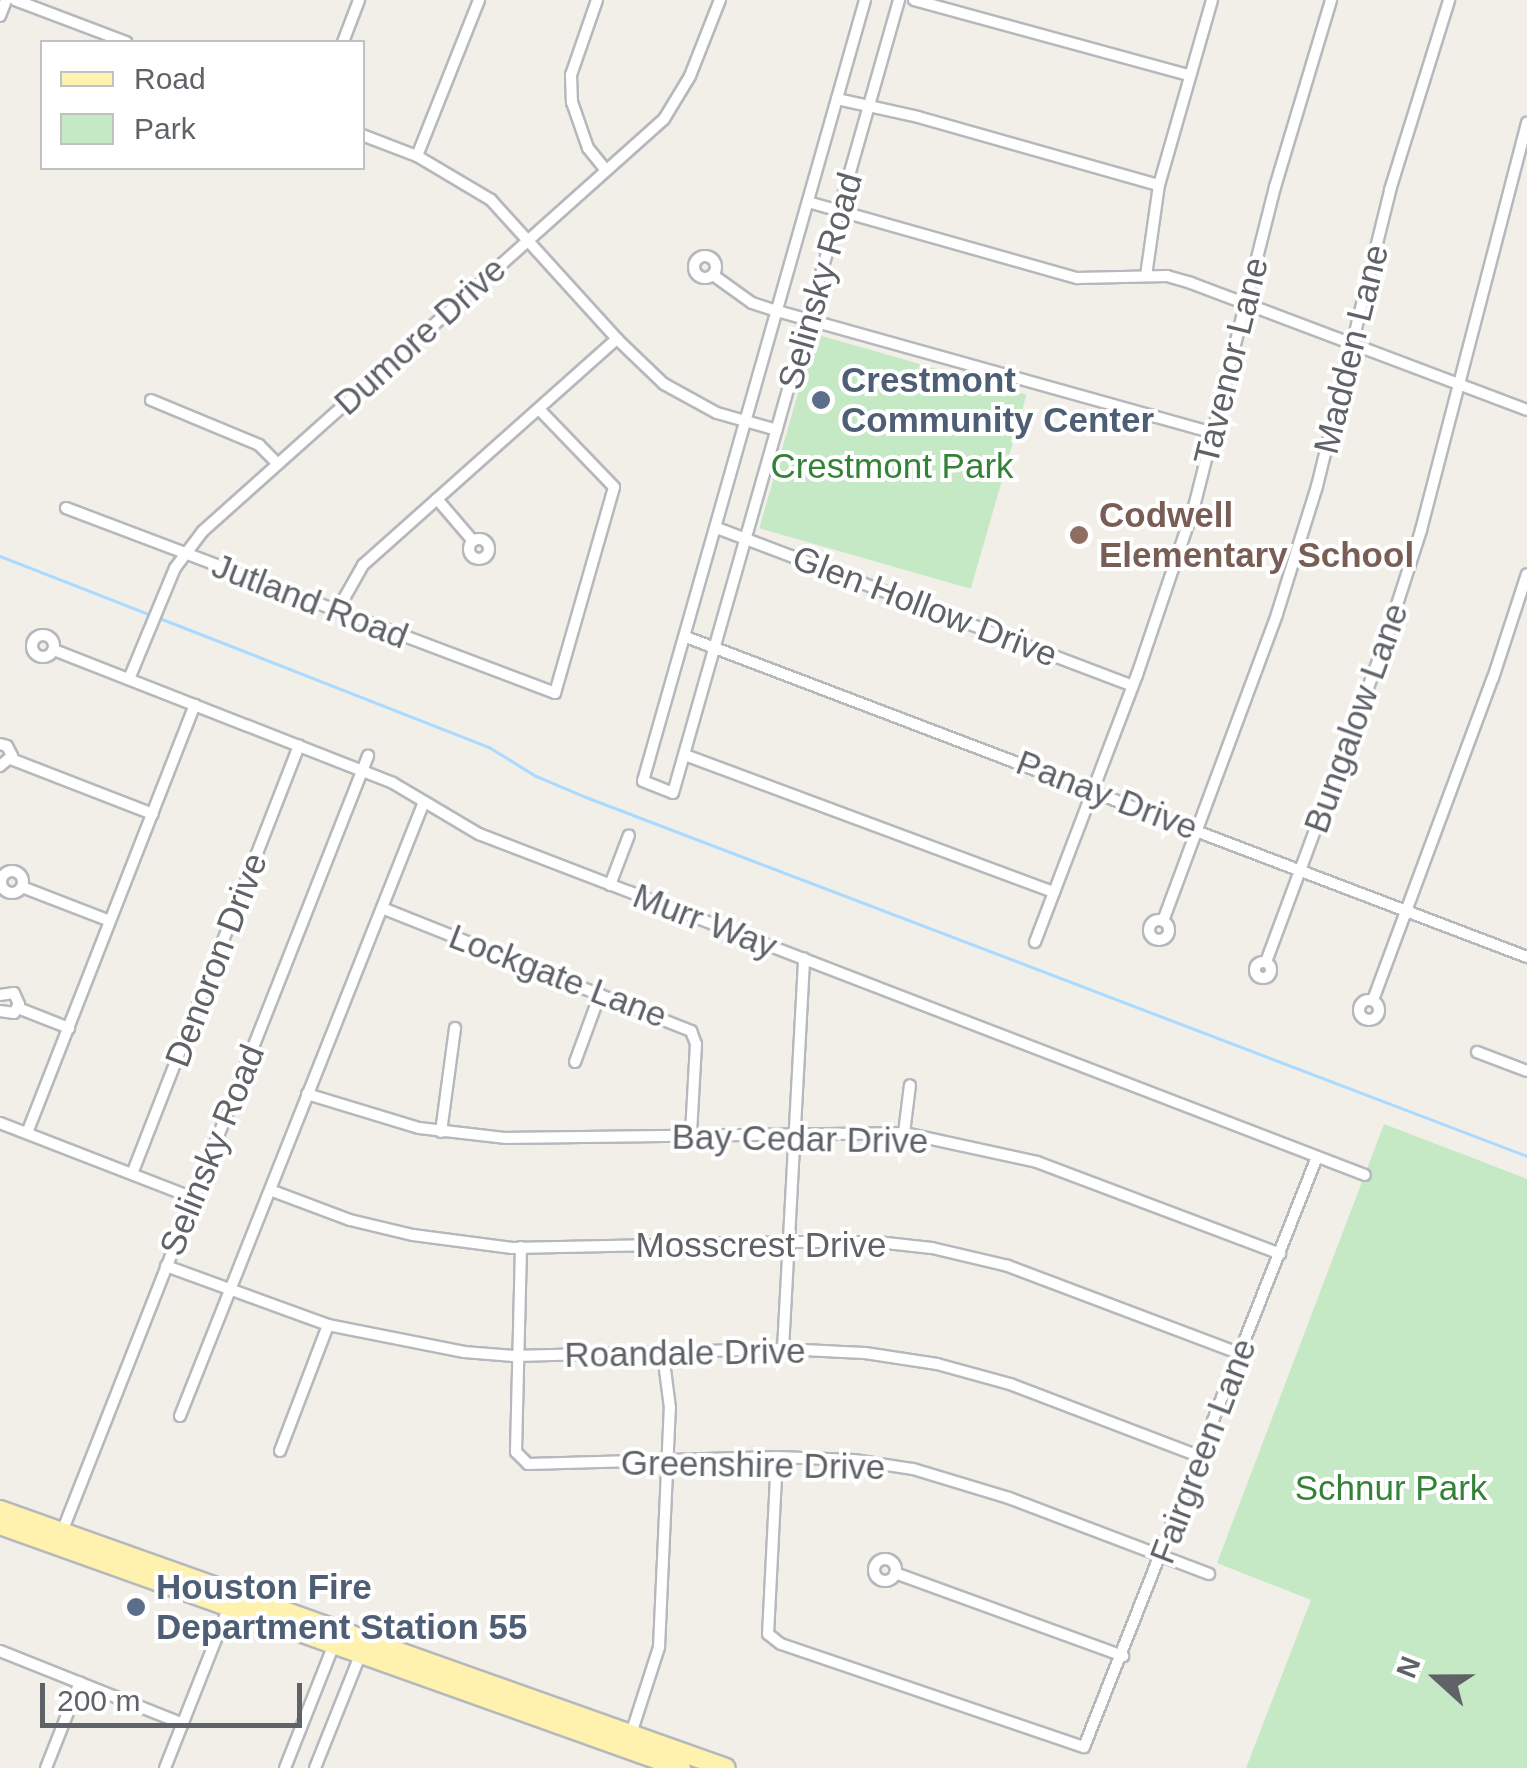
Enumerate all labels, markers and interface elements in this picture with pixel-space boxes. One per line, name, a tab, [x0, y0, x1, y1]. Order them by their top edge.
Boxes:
legend	[40, 40, 365, 170]
text: Road	[134, 62, 206, 95]
text: Park	[134, 112, 196, 145]
street label: Selinsky Road	[769, 168, 871, 394]
street label: Madden Lane	[1305, 240, 1397, 458]
street label: Dumore Drive	[326, 248, 514, 424]
street label: Tavenor Lane	[1185, 253, 1277, 469]
place label: Crestmont Community Center	[841, 359, 1154, 441]
marker: Crestmont Community Center	[810, 389, 832, 411]
park label: Crestmont Park	[770, 445, 1014, 487]
place label: Codwell Elementary School	[1099, 494, 1414, 576]
marker: Codwell Elementary School	[1068, 524, 1090, 546]
street label: Glen Hollow Drive	[787, 536, 1063, 676]
street label: Jutland Road	[206, 544, 414, 658]
street label: Bungalow Lane	[1295, 597, 1417, 839]
street label: Panay Drive	[1010, 741, 1204, 849]
street label: Denoron Drive	[156, 847, 276, 1073]
street label: Murr Way	[627, 874, 783, 968]
street label: Lockgate Lane	[443, 915, 673, 1037]
street label: Selinsky Road	[151, 1038, 273, 1262]
street label: Bay Cedar Drive	[671, 1116, 929, 1162]
street label: Mosscrest Drive	[636, 1224, 886, 1266]
street label: Roandale Drive	[564, 1330, 806, 1376]
street label: Fairgreen Lane	[1141, 1333, 1265, 1569]
street label: Greenshire Drive	[620, 1442, 886, 1488]
park label: Schnur Park	[1295, 1467, 1487, 1509]
place label: Houston Fire Department Station 55	[156, 1566, 527, 1648]
marker: Houston Fire Department Station 55	[125, 1596, 147, 1618]
north arrow	[1387, 1628, 1487, 1728]
text: N	[1390, 1652, 1427, 1682]
scale bar	[45, 1663, 308, 1725]
text: 200 m	[57, 1684, 140, 1717]

